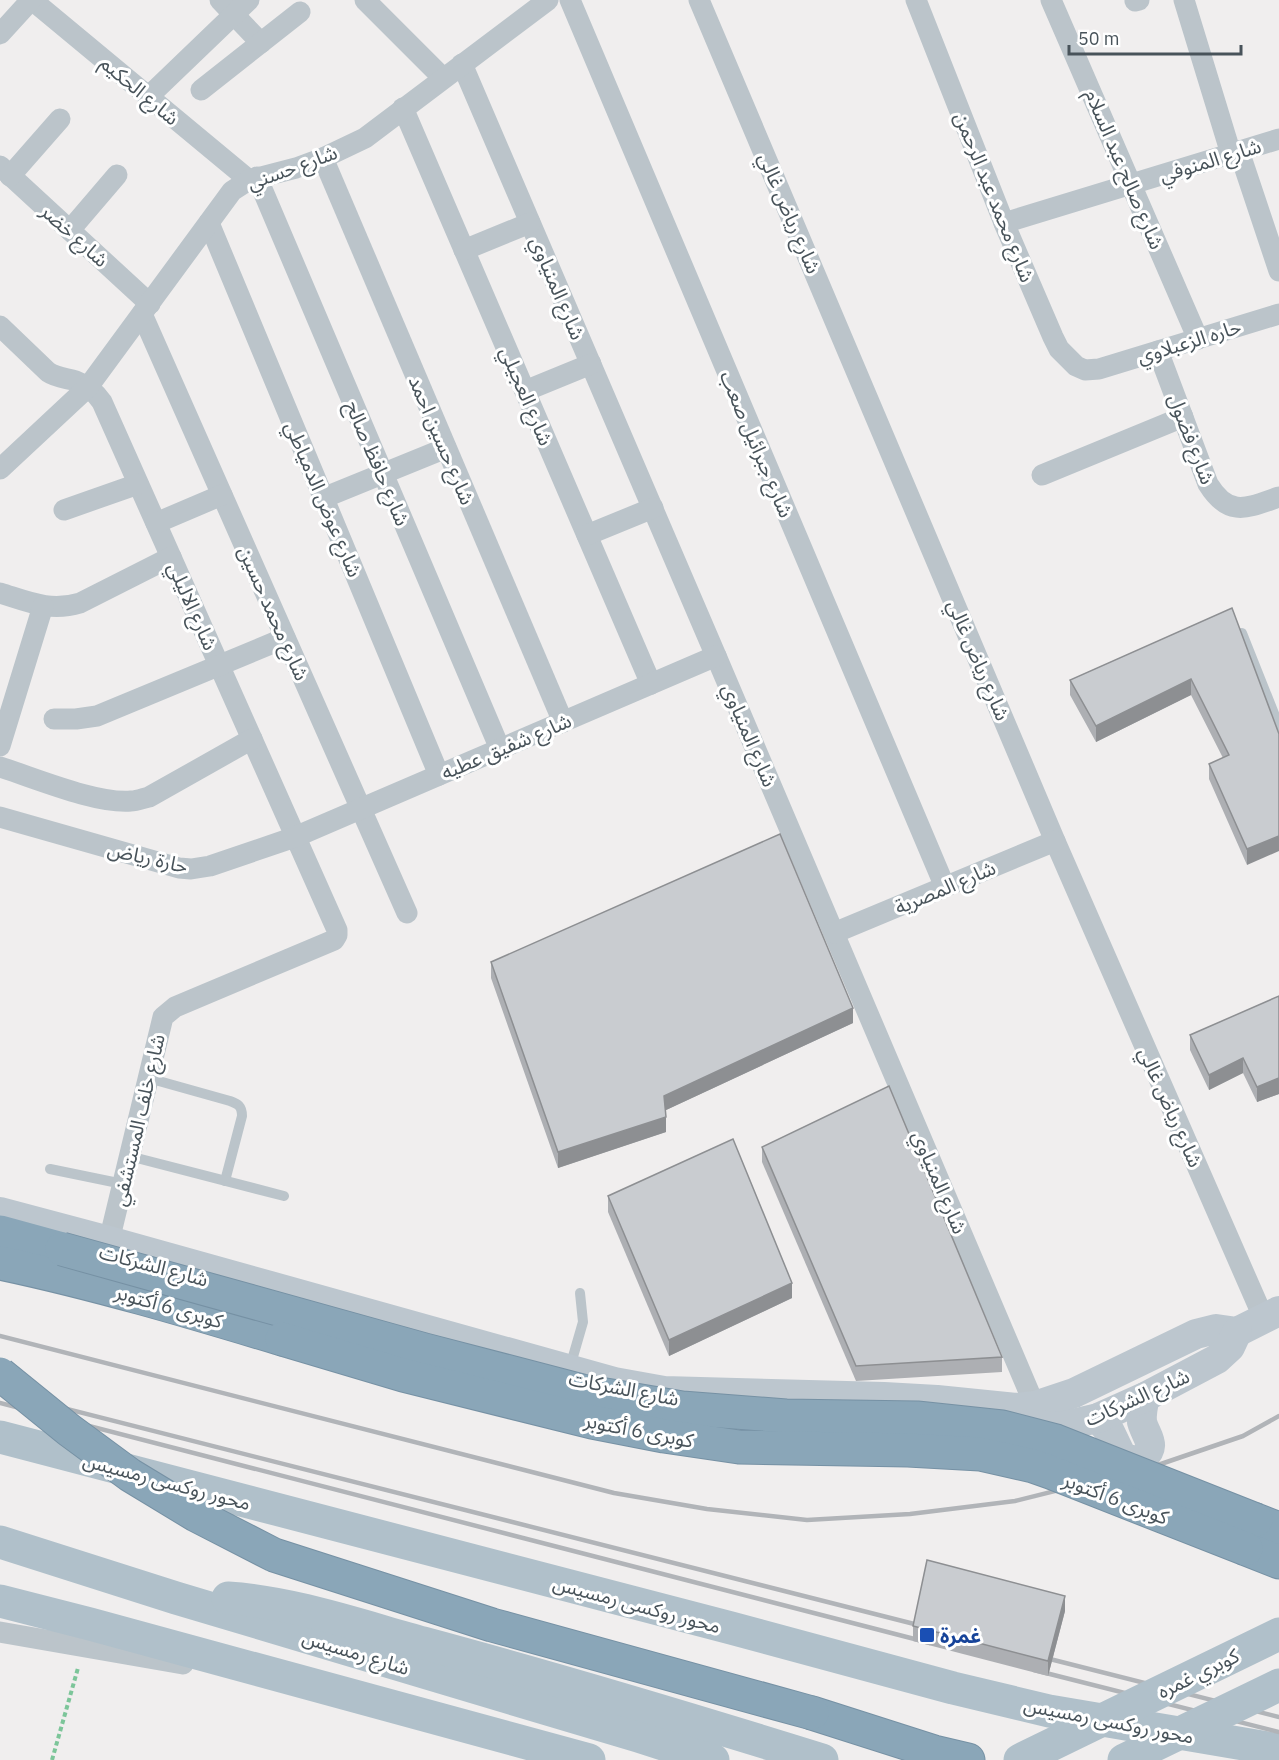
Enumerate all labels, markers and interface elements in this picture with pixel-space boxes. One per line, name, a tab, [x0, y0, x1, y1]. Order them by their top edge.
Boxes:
scale bar	[1069, 18, 1242, 56]
text: 50 m	[1078, 27, 1120, 50]
street label: شارع الحكيم	[94, 49, 185, 132]
street label: شارع صالح عبد السلام	[1077, 85, 1171, 254]
street label: شارع محمد عبد الرحمن	[947, 108, 1041, 287]
street label: شارع المنوفي	[1156, 132, 1265, 191]
street label: شارع حسني	[243, 138, 342, 198]
street label: شارع رياض غالي	[750, 148, 828, 279]
street label: شارع خضر	[33, 197, 115, 274]
street label: شارع المنياوي	[522, 232, 592, 345]
street label: حاره الزعبلاوي	[1134, 312, 1245, 372]
street label: شارع العجيلي	[492, 342, 560, 451]
street label: شارع جبرائيل صعب	[712, 366, 800, 522]
street label: شارع حسين احمد	[401, 371, 481, 510]
street label: شارع فضول	[1161, 390, 1222, 489]
street label: شارع حافظ صالح	[338, 396, 417, 531]
street label: شارع عوض الدمياطي	[277, 417, 369, 582]
street label: شارع محمد حسين	[230, 541, 316, 685]
street label: شارع الاليلي	[159, 558, 224, 655]
street label: شارع رياض غالي	[939, 595, 1017, 726]
street label: شارع المنياوي	[714, 679, 784, 792]
street label: شارع شفيق عطيه	[437, 706, 576, 787]
street label: حارة رياض	[105, 835, 191, 879]
street label: شارع المصرية	[890, 854, 1000, 922]
street label: شارع خلف المستشفي	[105, 1031, 173, 1209]
street label: شارع رياض غالي	[1130, 1043, 1210, 1172]
street label: شارع المنياوي	[904, 1126, 974, 1239]
street label: شارع الشركات	[96, 1238, 211, 1294]
street label: كوبرى 6 أكتوبر	[111, 1277, 227, 1334]
street label: شارع الشركات	[1080, 1362, 1194, 1434]
street label: شارع الشركات	[566, 1364, 681, 1414]
street label: كوبرى 6 أكتوبر	[581, 1406, 697, 1454]
street label: محور روكسى رمسيس	[80, 1446, 254, 1516]
street label: كوبرى 6 أكتوبر	[1059, 1465, 1173, 1531]
street label: محور روكسى رمسيس	[550, 1569, 724, 1639]
place label: غمرة	[940, 1622, 981, 1649]
street label: شارع رمسيس	[299, 1623, 413, 1683]
marker: غمرة	[918, 1626, 936, 1644]
street label: كوبري غمره	[1153, 1641, 1245, 1707]
street label: محور روكسى رمسيس	[1022, 1690, 1196, 1750]

